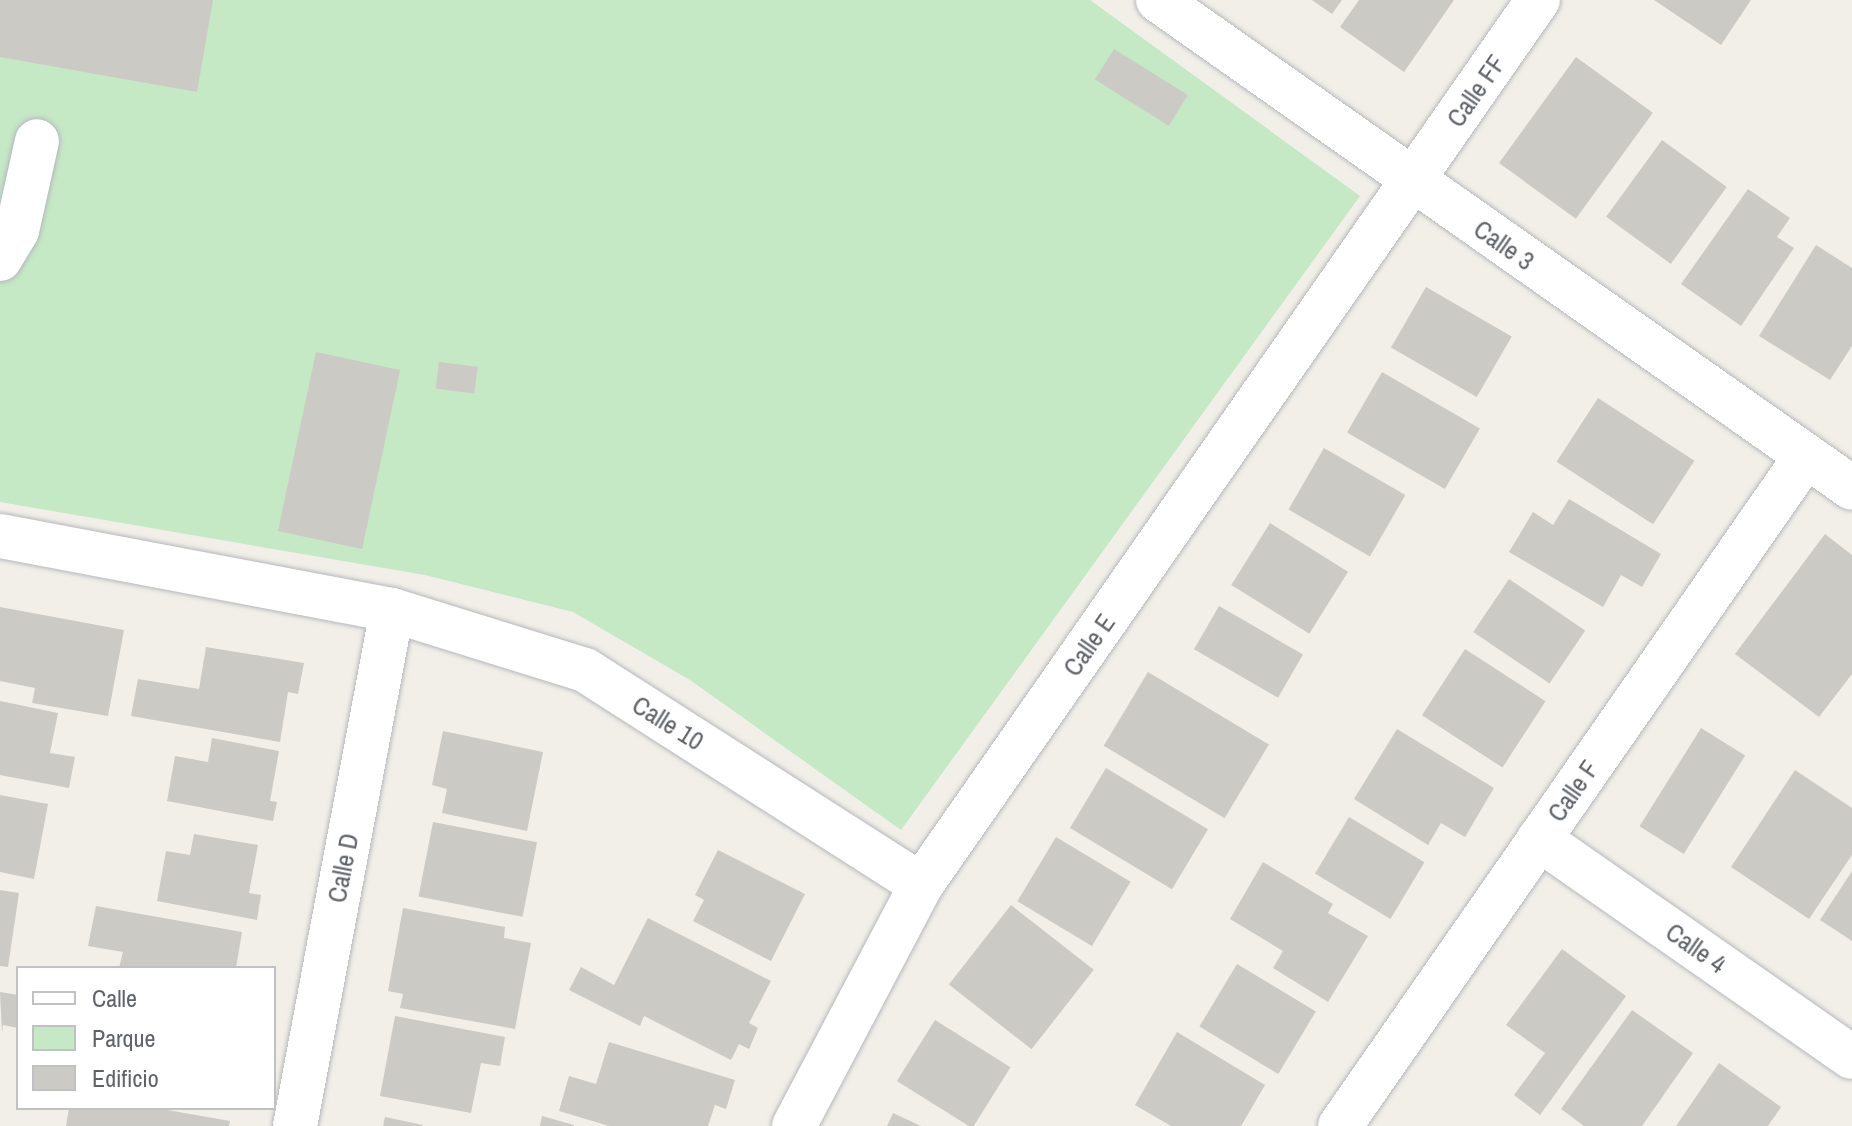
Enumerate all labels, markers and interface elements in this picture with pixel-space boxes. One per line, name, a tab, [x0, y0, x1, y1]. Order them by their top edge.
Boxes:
street label: Calle FF	[1440, 49, 1512, 133]
street label: Calle 3	[1468, 213, 1540, 277]
street label: Calle E	[1057, 608, 1121, 682]
street label: Calle 10	[627, 689, 709, 757]
street label: Calle F	[1541, 754, 1605, 828]
street label: Calle D	[321, 831, 365, 905]
street label: Calle 4	[1660, 916, 1732, 980]
legend	[16, 966, 276, 1110]
text: Calle	[92, 982, 137, 1014]
text: Parque	[92, 1022, 155, 1054]
text: Edificio	[92, 1062, 159, 1094]

